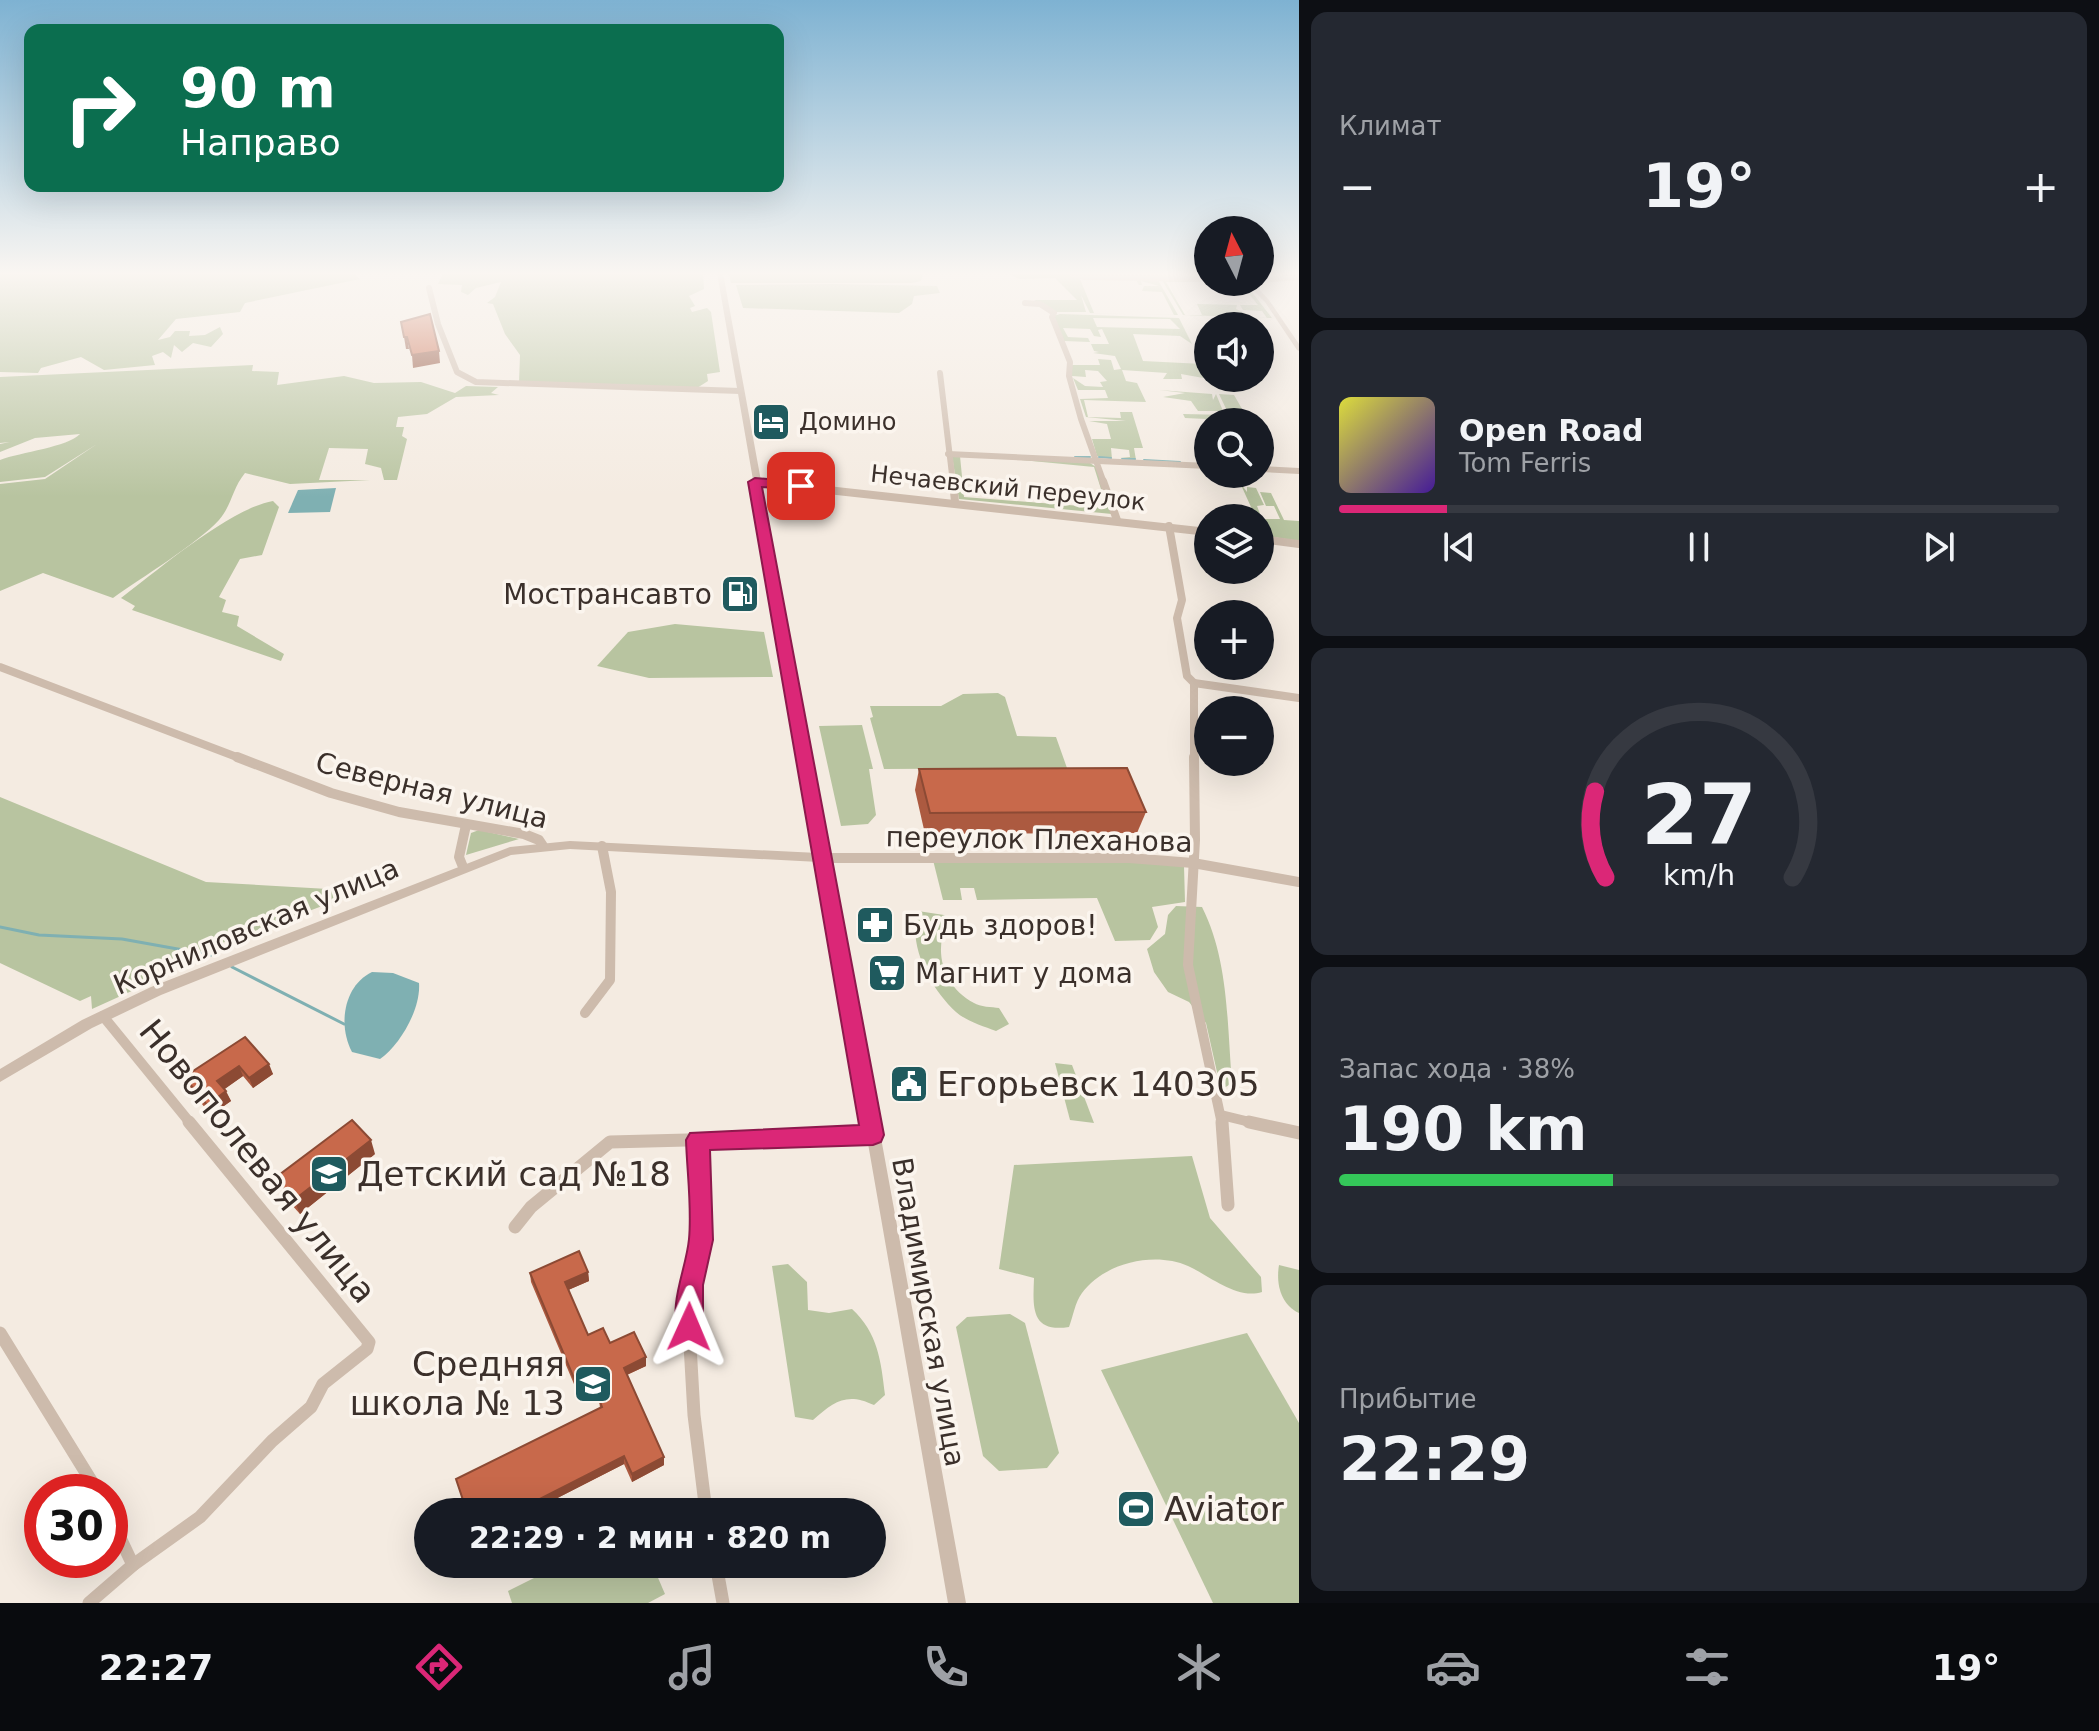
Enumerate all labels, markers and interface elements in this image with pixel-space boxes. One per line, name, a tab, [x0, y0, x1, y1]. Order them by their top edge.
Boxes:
text: 90 m	[180, 55, 336, 120]
icon: right	[48, 56, 152, 160]
text: Климат	[1339, 111, 1442, 141]
text: Направо	[180, 122, 341, 163]
text: 19°	[1642, 151, 1756, 221]
text: −	[1339, 161, 1376, 212]
text: +	[2022, 161, 2059, 212]
north arrow	[1194, 216, 1274, 296]
map controls	[1194, 216, 1274, 776]
button: sound	[1194, 312, 1274, 392]
hotel icon: Домино	[750, 401, 792, 443]
place label: Домино	[799, 408, 897, 436]
button: search	[1194, 408, 1274, 488]
text: Open Road	[1459, 413, 1644, 448]
text: Tom Ferris	[1459, 448, 1591, 478]
pin	[767, 452, 835, 520]
street label: Нечаевский переулок	[869, 460, 1147, 516]
icon: arrive	[779, 464, 823, 508]
button: layers	[1194, 504, 1274, 584]
icon: previous	[1437, 525, 1481, 569]
icon: pause	[1677, 525, 1721, 569]
icon: next	[1917, 525, 1961, 569]
fuel station icon: Мострансавто	[719, 573, 761, 615]
place label: Мострансавто	[503, 578, 712, 611]
button: +	[1194, 600, 1274, 680]
button: −	[1194, 696, 1274, 776]
street label: Северная улица	[312, 746, 552, 835]
text: 27	[1641, 766, 1757, 863]
street label: переулок Плеханова	[885, 820, 1193, 859]
street label: Корниловская улица	[108, 851, 404, 1002]
text: km/h	[1663, 858, 1735, 892]
pharmacy icon: Будь здоров!	[854, 904, 896, 946]
place label: Будь здоров!	[903, 909, 1098, 942]
supermarket icon: Магнит у дома	[866, 952, 908, 994]
place label: Магнит у дома	[915, 957, 1133, 990]
street label: Новополевая улица	[131, 1011, 385, 1311]
text: Запас хода · 38%	[1339, 1054, 1575, 1084]
public building icon: Егорьевск 140305	[888, 1063, 930, 1105]
place label: Егорьевск 140305	[937, 1064, 1260, 1104]
text: 190 km	[1339, 1094, 1588, 1164]
school or university icon: Детский сад №18	[308, 1153, 350, 1195]
place label: Детский сад №18	[357, 1154, 671, 1194]
street label: Владимирская улица	[885, 1155, 972, 1469]
position arrow	[647, 1285, 731, 1369]
place label: Средняя школа № 13	[350, 1344, 565, 1423]
school or university icon: Средняя школа № 13	[572, 1363, 614, 1405]
text: Прибытие	[1339, 1384, 1477, 1414]
text: 22:29	[1339, 1424, 1530, 1494]
speed limit sign: 30	[24, 1474, 128, 1578]
sports icon: Aviator	[1115, 1488, 1157, 1530]
place label: Aviator	[1164, 1489, 1284, 1529]
text: 22:29 · 2 мин · 820 m	[469, 1520, 831, 1555]
icon: directions	[411, 1639, 467, 1695]
icon: music	[664, 1639, 720, 1695]
icon: phone	[918, 1639, 974, 1695]
icon: climate	[1171, 1639, 1227, 1695]
icon: car	[1425, 1639, 1481, 1695]
icon: filters	[1679, 1639, 1735, 1695]
text: 22:27	[99, 1647, 213, 1688]
text: 19°	[1932, 1647, 2000, 1688]

